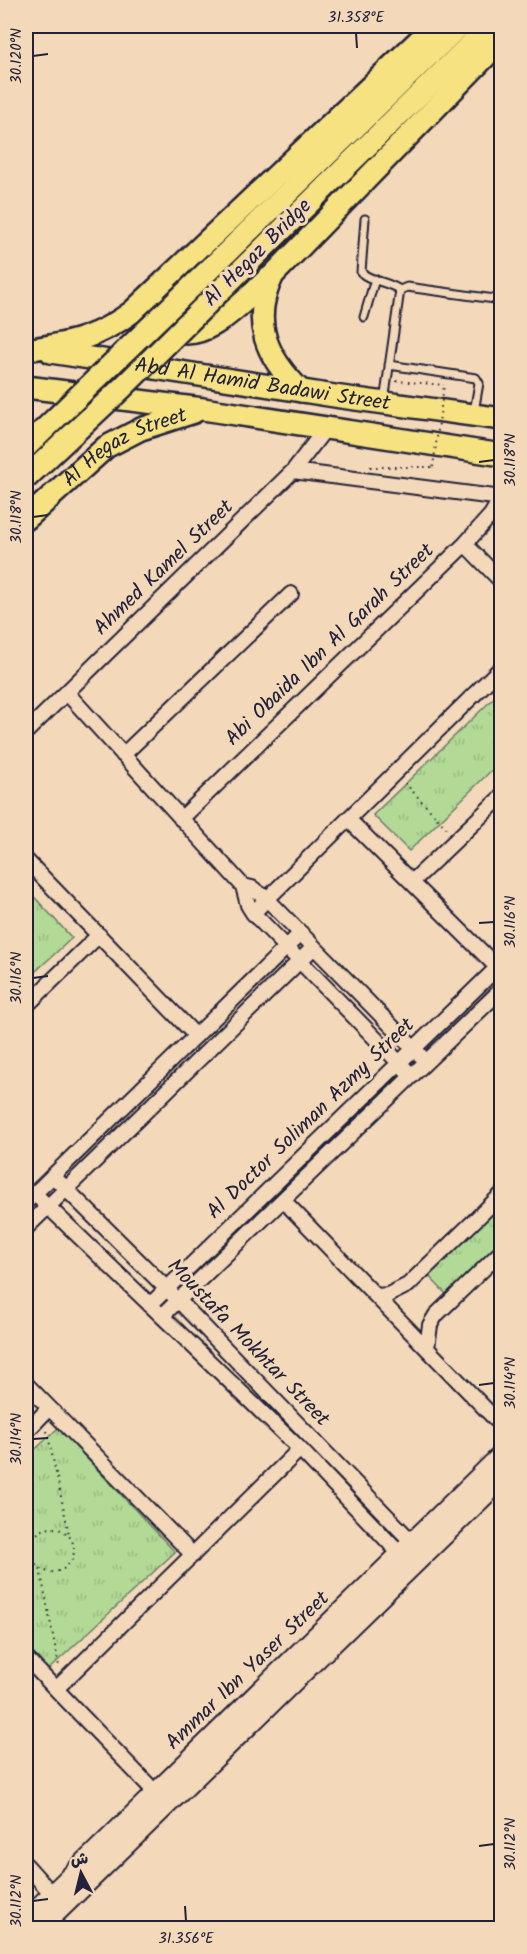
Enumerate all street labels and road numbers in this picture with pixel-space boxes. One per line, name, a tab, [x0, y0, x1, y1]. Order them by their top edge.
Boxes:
street label: Al Hegaz Bridge	[196, 191, 320, 315]
street label: Abd Al Hamid Badawi Street	[132, 349, 393, 420]
street label: Al Hegaz Street	[55, 399, 192, 495]
street label: Ahmed Kamel Street	[86, 492, 242, 644]
street label: Abi Obaida Ibn Al Garah Street	[218, 535, 443, 754]
street label: Al Doctor Soliman Azmy Street	[199, 1010, 423, 1228]
street label: Moustafa Mokhtar Street	[159, 1251, 338, 1435]
street label: Ammar Ibn Yaser Street	[158, 1583, 338, 1758]

